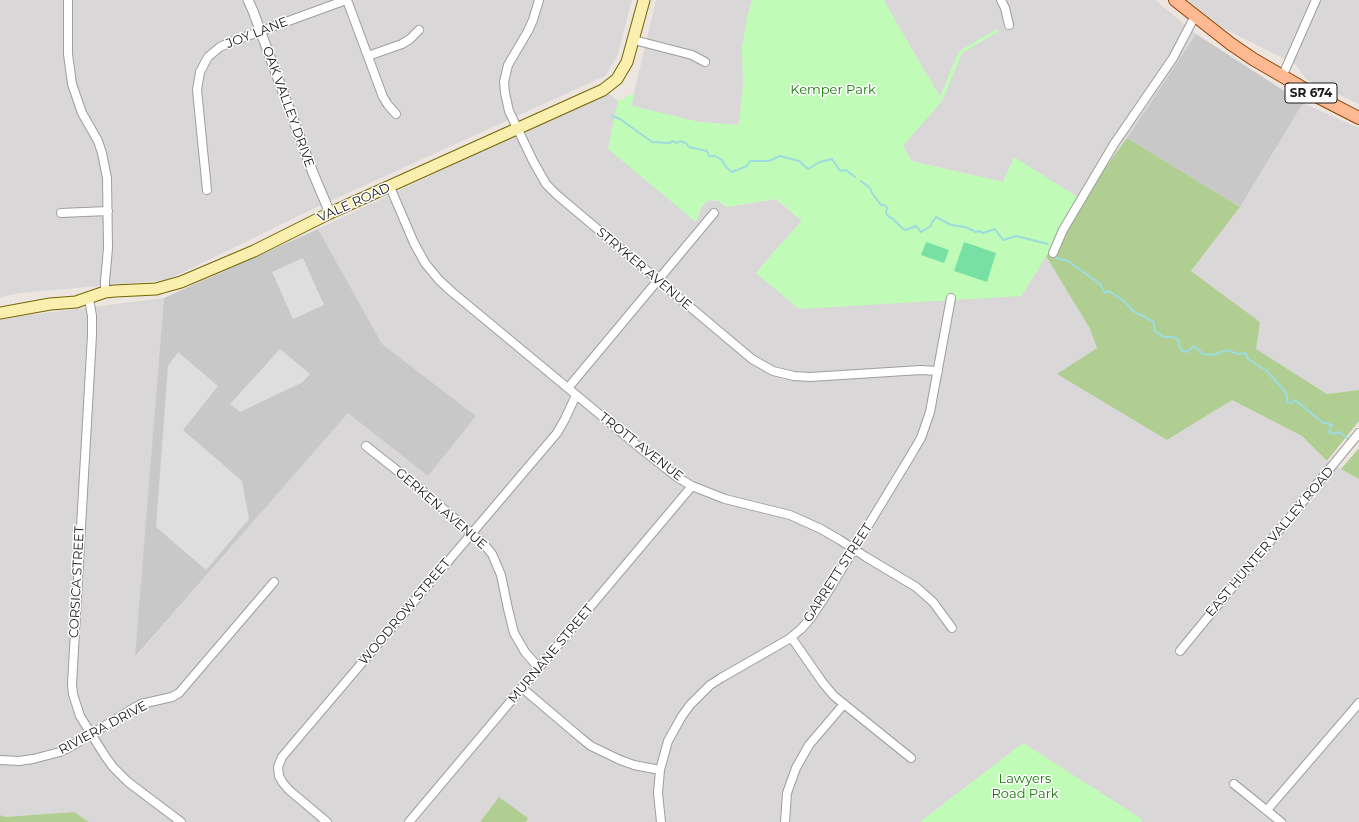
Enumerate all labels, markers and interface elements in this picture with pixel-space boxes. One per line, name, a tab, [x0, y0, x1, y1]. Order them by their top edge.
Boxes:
street label: JOY LANE	[224, 14, 290, 52]
street label: OAK VALLEY DRIVE	[259, 44, 317, 170]
park label: Kemper Park	[790, 82, 876, 98]
road number: SR 674	[1285, 83, 1337, 103]
street label: VALE ROAD	[315, 180, 393, 226]
street label: STRYKER AVENUE	[593, 225, 695, 313]
street label: TROTT AVENUE	[596, 409, 686, 485]
street label: EAST HUNTER VALLEY ROAD	[1203, 464, 1337, 620]
street label: GERKEN AVENUE	[392, 465, 490, 553]
street label: GARRETT STREET	[800, 521, 876, 625]
street label: CORSICA STREET	[66, 526, 88, 638]
street label: WOODROW STREET	[356, 556, 454, 668]
street label: MURNANE STREET	[505, 601, 597, 707]
street label: RIVIERA DRIVE	[56, 698, 150, 758]
park label: Lawyers Road Park	[991, 771, 1059, 802]

